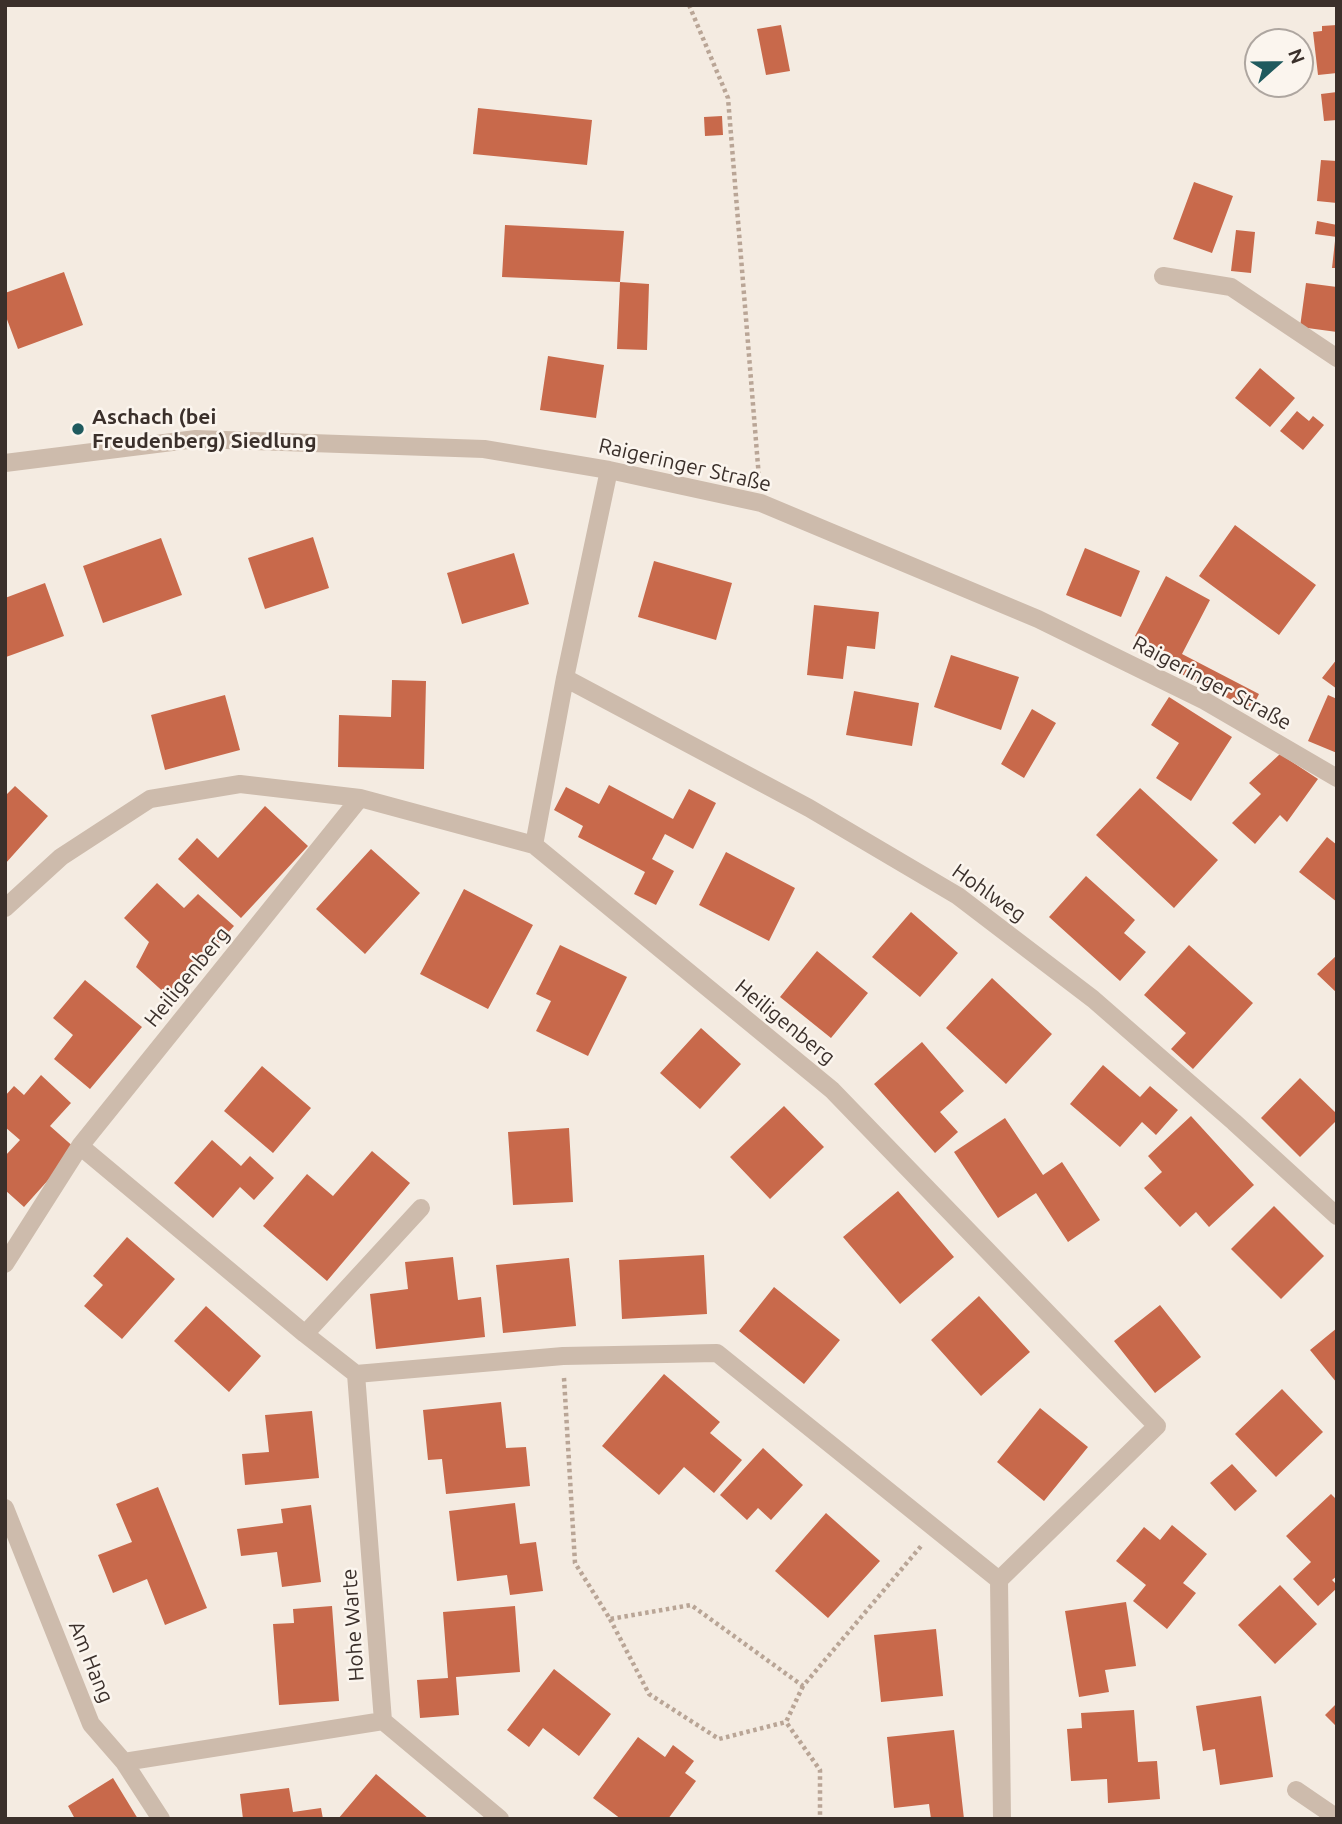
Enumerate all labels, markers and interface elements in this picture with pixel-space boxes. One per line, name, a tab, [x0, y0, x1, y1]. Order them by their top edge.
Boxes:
north arrow	[1244, 28, 1314, 98]
text: N	[1284, 46, 1310, 67]
place label: Aschach (bei Freudenberg) Siedlung	[92, 404, 316, 454]
marker: Aschach (bei Freudenberg) Siedlung	[70, 421, 86, 437]
street label: Raigeringer Straße	[596, 433, 774, 497]
street label: Raigeringer Straße	[1128, 630, 1296, 736]
street label: Hohlweg	[947, 858, 1031, 928]
street label: Heiligenberg	[139, 922, 235, 1032]
street label: Heiligenberg	[730, 974, 840, 1070]
street label: Hohe Warte	[336, 1568, 370, 1682]
street label: Am Hang	[63, 1617, 119, 1707]

